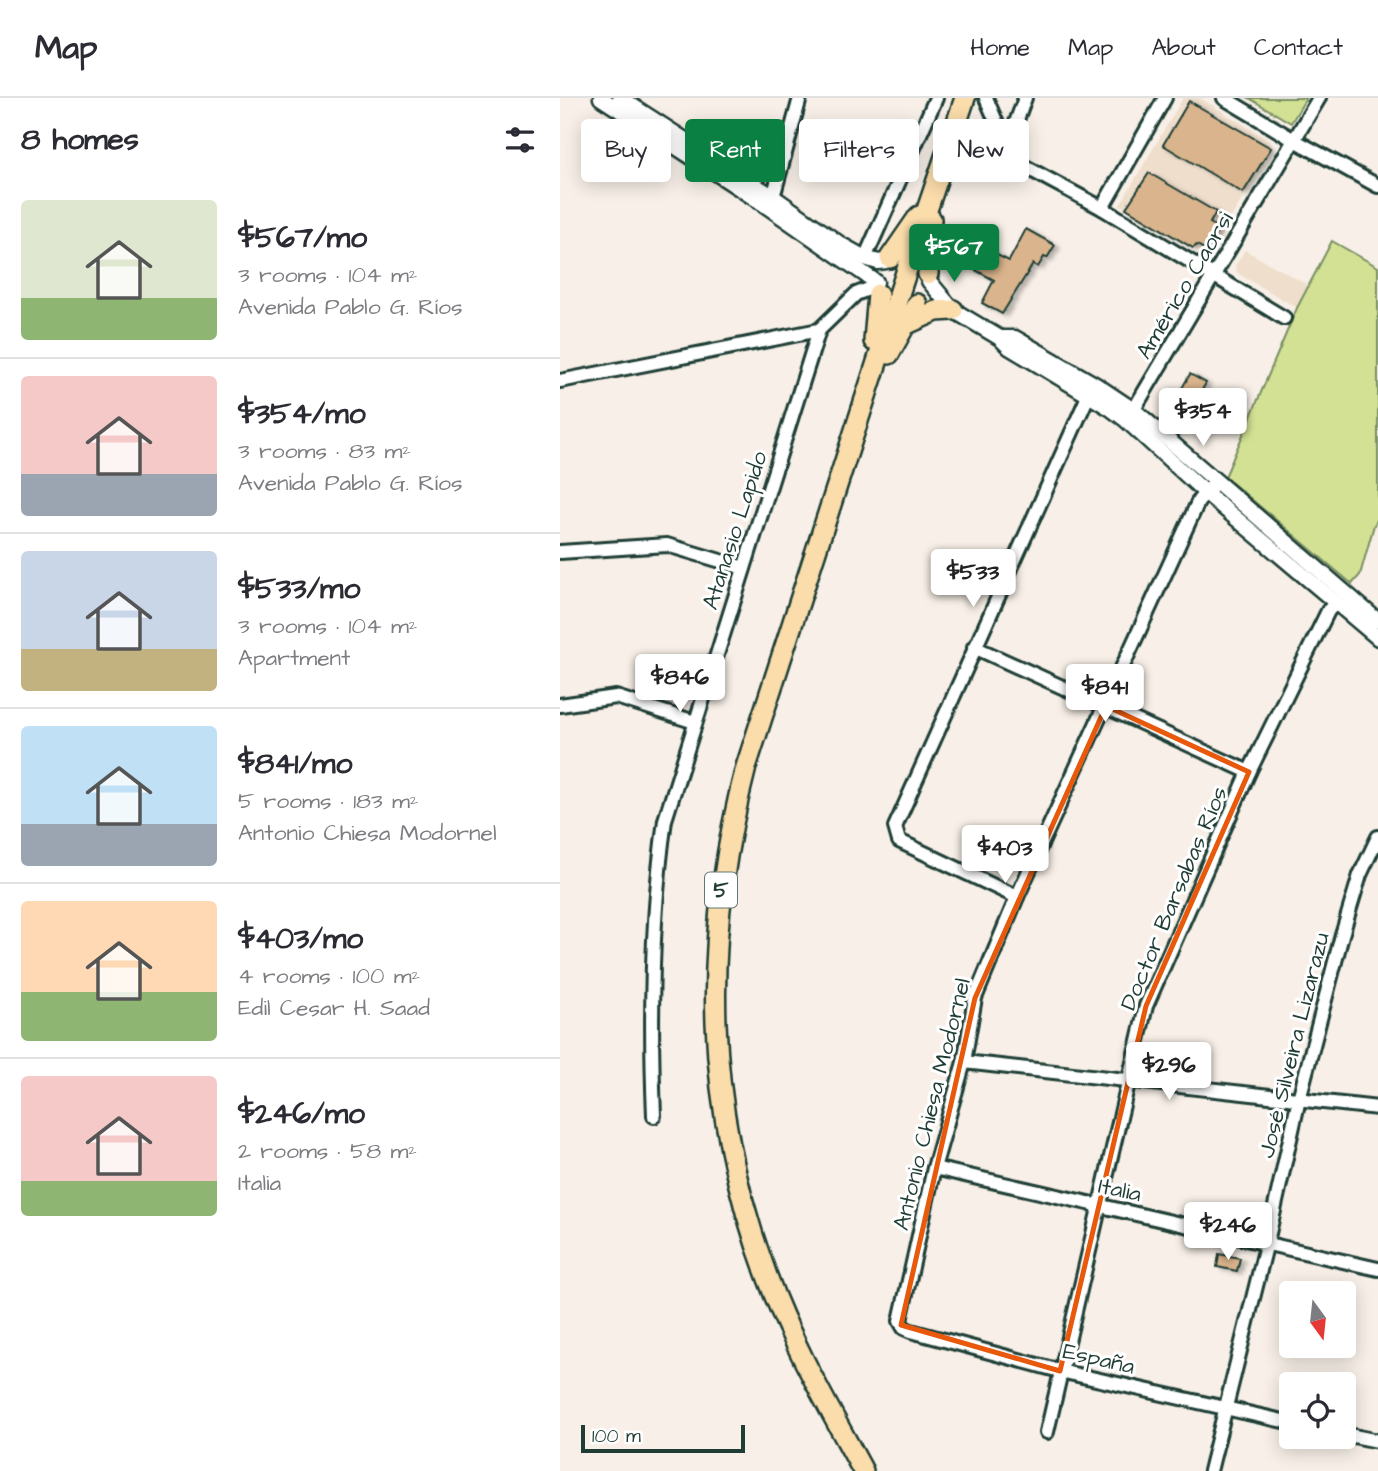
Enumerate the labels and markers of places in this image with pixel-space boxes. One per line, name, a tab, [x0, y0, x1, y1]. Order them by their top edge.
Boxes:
pin: $567	[913, 225, 995, 284]
pin: $354	[1162, 388, 1244, 448]
pin: $533	[932, 550, 1014, 609]
pin: $846	[639, 654, 721, 714]
pin: $841	[1064, 664, 1146, 724]
pin: $403	[964, 826, 1046, 885]
pin: $296	[1128, 1042, 1210, 1102]
pin: $246	[1187, 1202, 1269, 1262]

